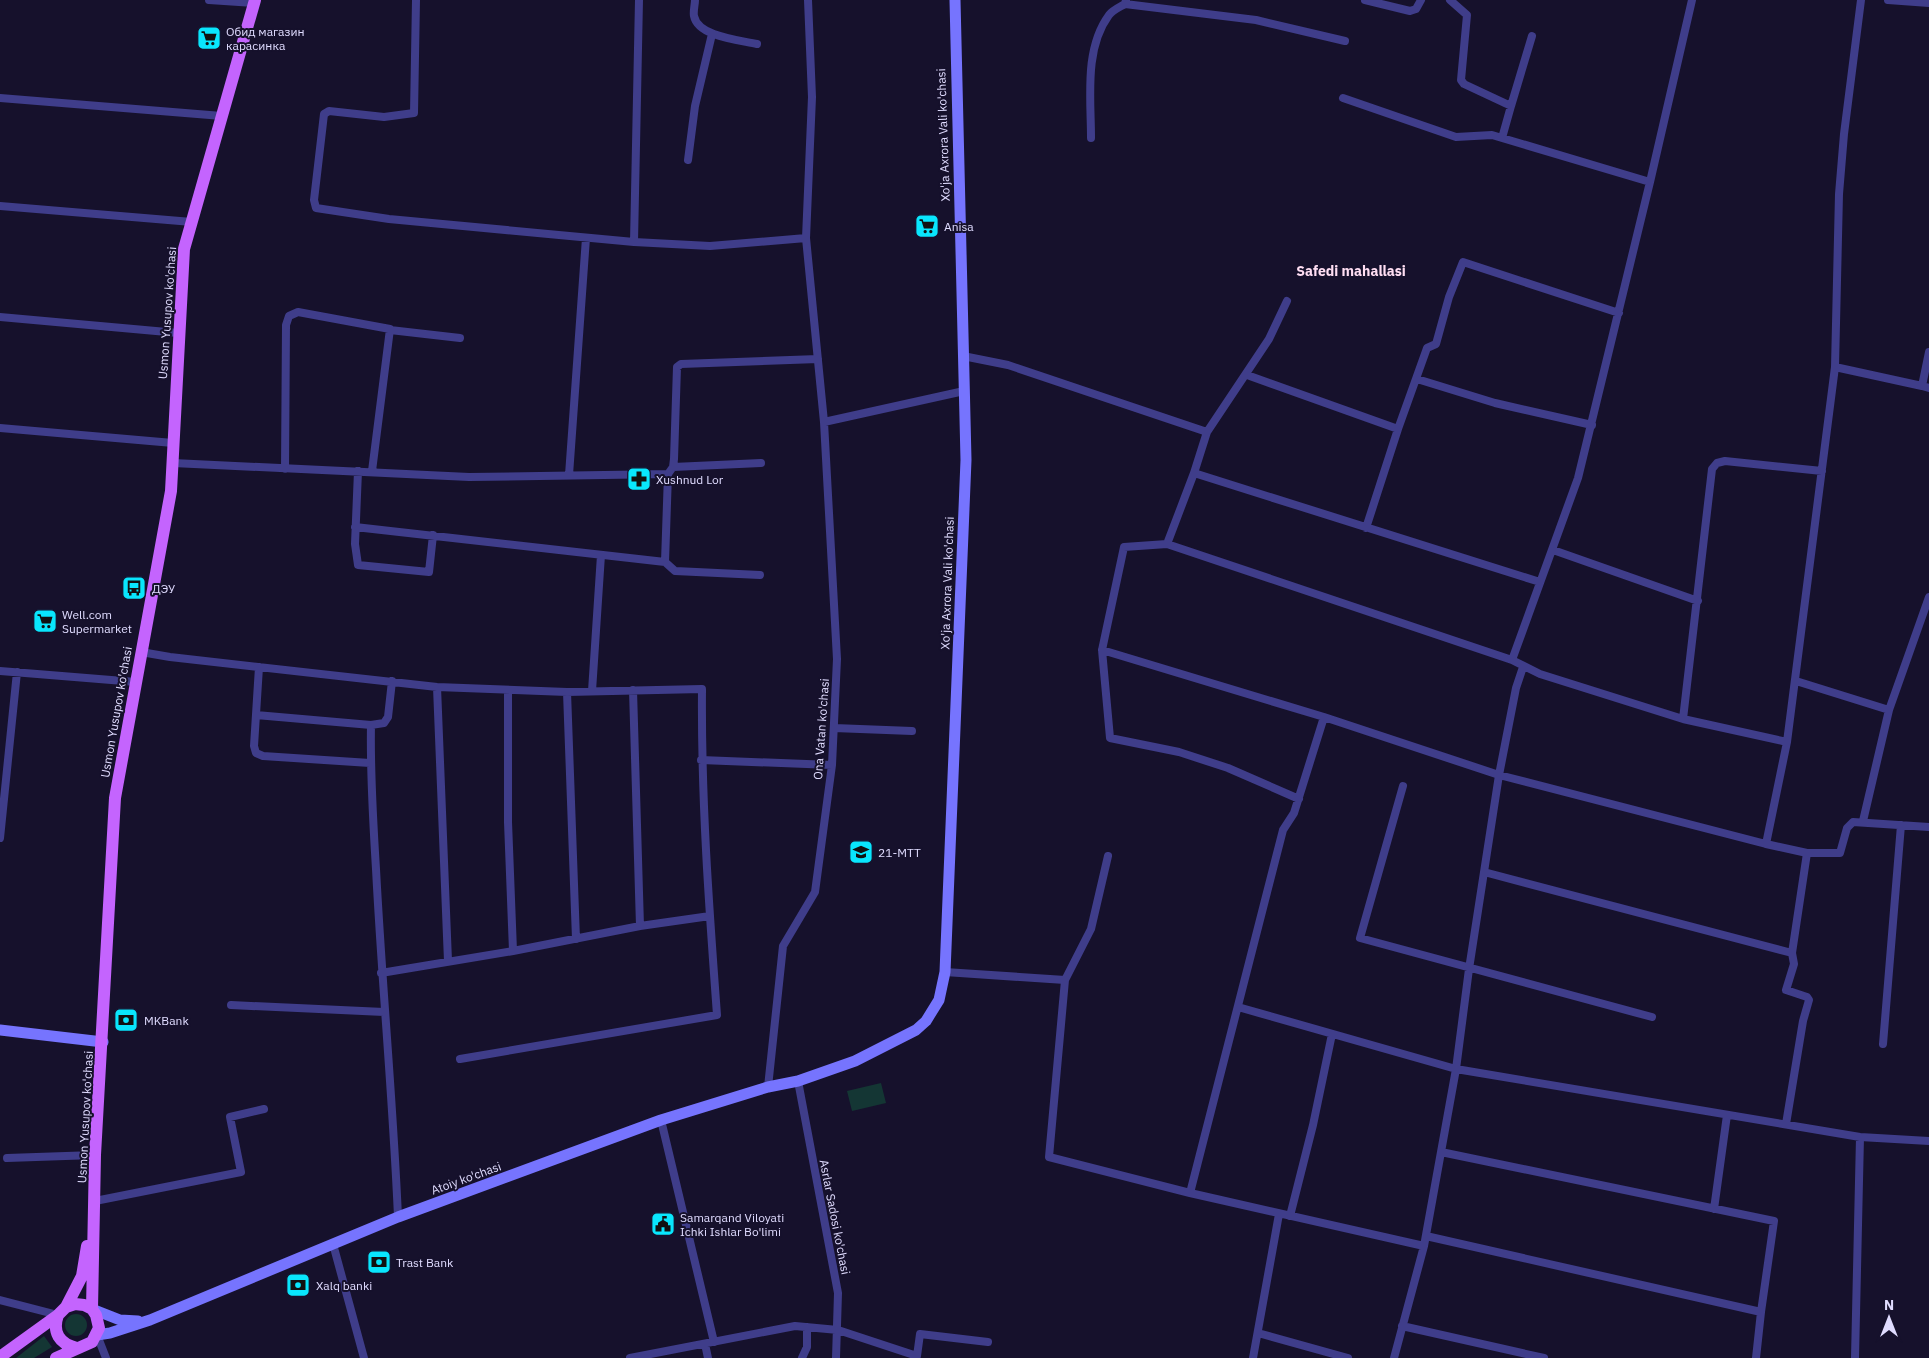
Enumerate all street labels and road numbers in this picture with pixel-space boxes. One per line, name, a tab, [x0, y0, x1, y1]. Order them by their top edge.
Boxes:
street label: Xo'ja Axrora Vali ko'chasi	[933, 68, 953, 202]
street label: Usmon Yusupov ko'chasi	[155, 246, 179, 380]
street label: Xo'ja Axrora Vali ko'chasi	[937, 516, 957, 650]
street label: Usmon Yusupov ko'chasi	[97, 645, 135, 779]
street label: Ona Vatan ko'chasi	[810, 678, 832, 780]
street label: Usmon Yusupov ko'chasi	[74, 1050, 96, 1184]
street label: Atoiy ko'chasi	[429, 1158, 503, 1198]
street label: Asrlar Sadosi ko'chasi	[816, 1158, 854, 1276]

